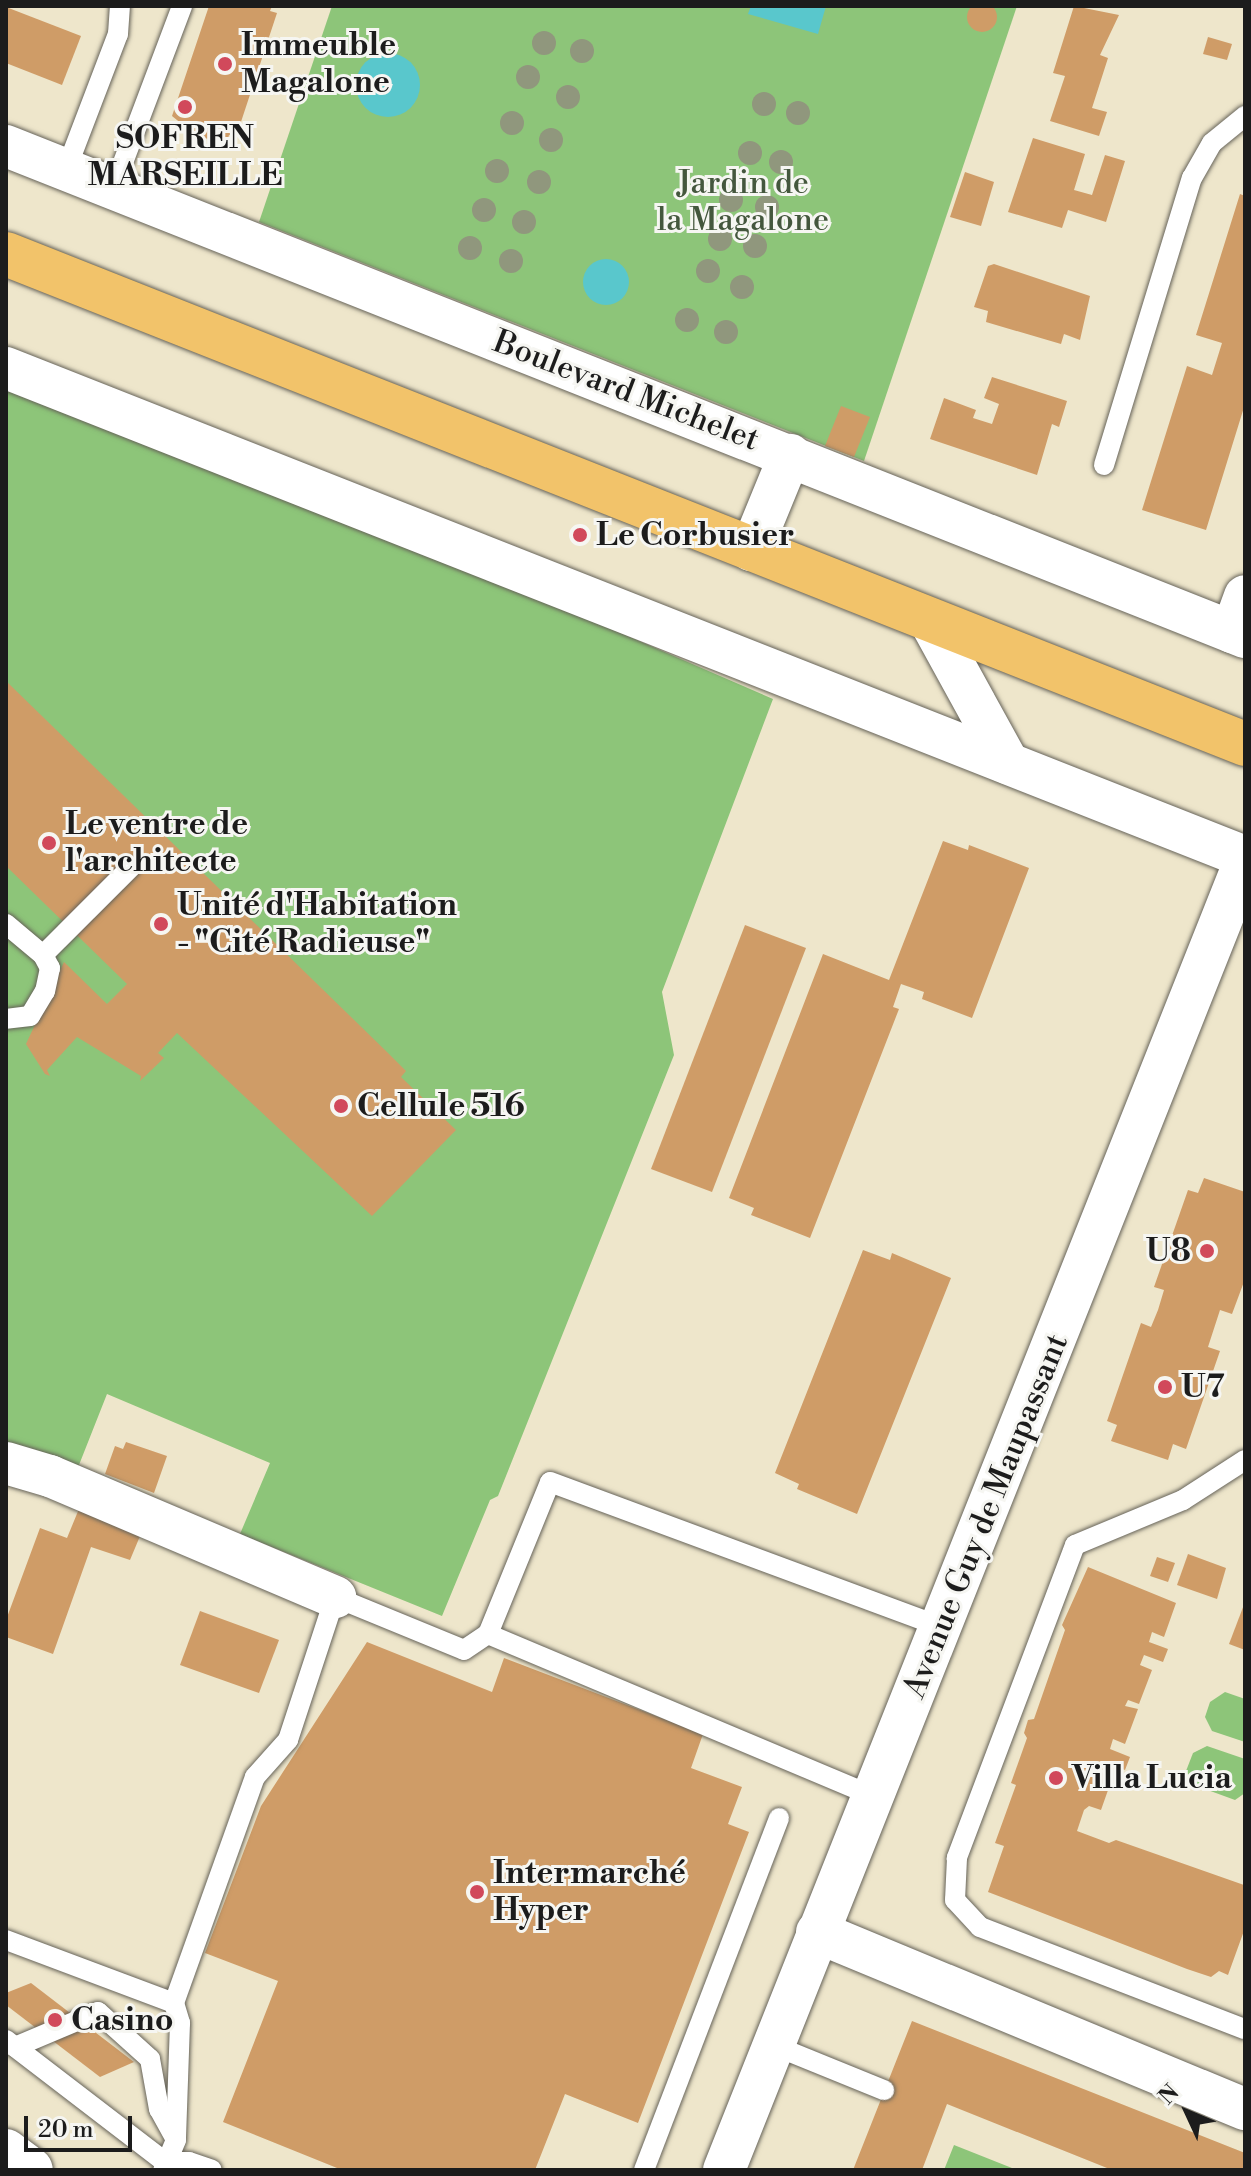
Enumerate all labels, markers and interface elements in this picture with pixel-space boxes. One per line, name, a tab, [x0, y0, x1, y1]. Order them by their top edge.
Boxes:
place label: Immeuble Magalone	[241, 27, 396, 102]
marker: Immeuble Magalone	[216, 55, 234, 73]
marker: SOFREN MARSEILLE	[176, 98, 194, 116]
place label: SOFREN MARSEILLE	[88, 120, 282, 195]
park label: Jardin de la Magalone	[657, 165, 829, 240]
street label: Boulevard Michelet	[488, 323, 764, 459]
place label: Le Corbusier	[596, 516, 794, 554]
marker: Le Corbusier	[571, 526, 589, 544]
place label: Le ventre de l'architecte	[65, 806, 248, 881]
marker: Le ventre de l'architecte	[40, 834, 58, 852]
place label: Unité d'Habitation - "Cité Radieuse"	[177, 887, 457, 962]
marker: Unité d'Habitation - "Cité Radieuse"	[152, 915, 170, 933]
place label: Cellule 516	[357, 1087, 525, 1125]
marker: Cellule 516	[332, 1097, 350, 1115]
place label: U8	[1146, 1232, 1191, 1270]
marker: U8	[1198, 1242, 1216, 1260]
street label: Avenue Guy de Maupassant	[895, 1328, 1077, 1704]
place label: U7	[1181, 1368, 1225, 1406]
marker: U7	[1156, 1378, 1174, 1396]
place label: Villa Lucia	[1072, 1759, 1232, 1797]
marker: Villa Lucia	[1047, 1769, 1065, 1787]
place label: Intermarché Hyper	[493, 1855, 686, 1930]
marker: Intermarché Hyper	[468, 1883, 486, 1901]
place label: Casino	[71, 2001, 173, 2039]
marker: Casino	[46, 2011, 64, 2029]
north arrow	[1147, 2072, 1227, 2152]
text: N	[1154, 2079, 1185, 2111]
scale bar	[28, 2100, 136, 2150]
text: 20 m	[38, 2115, 94, 2145]

